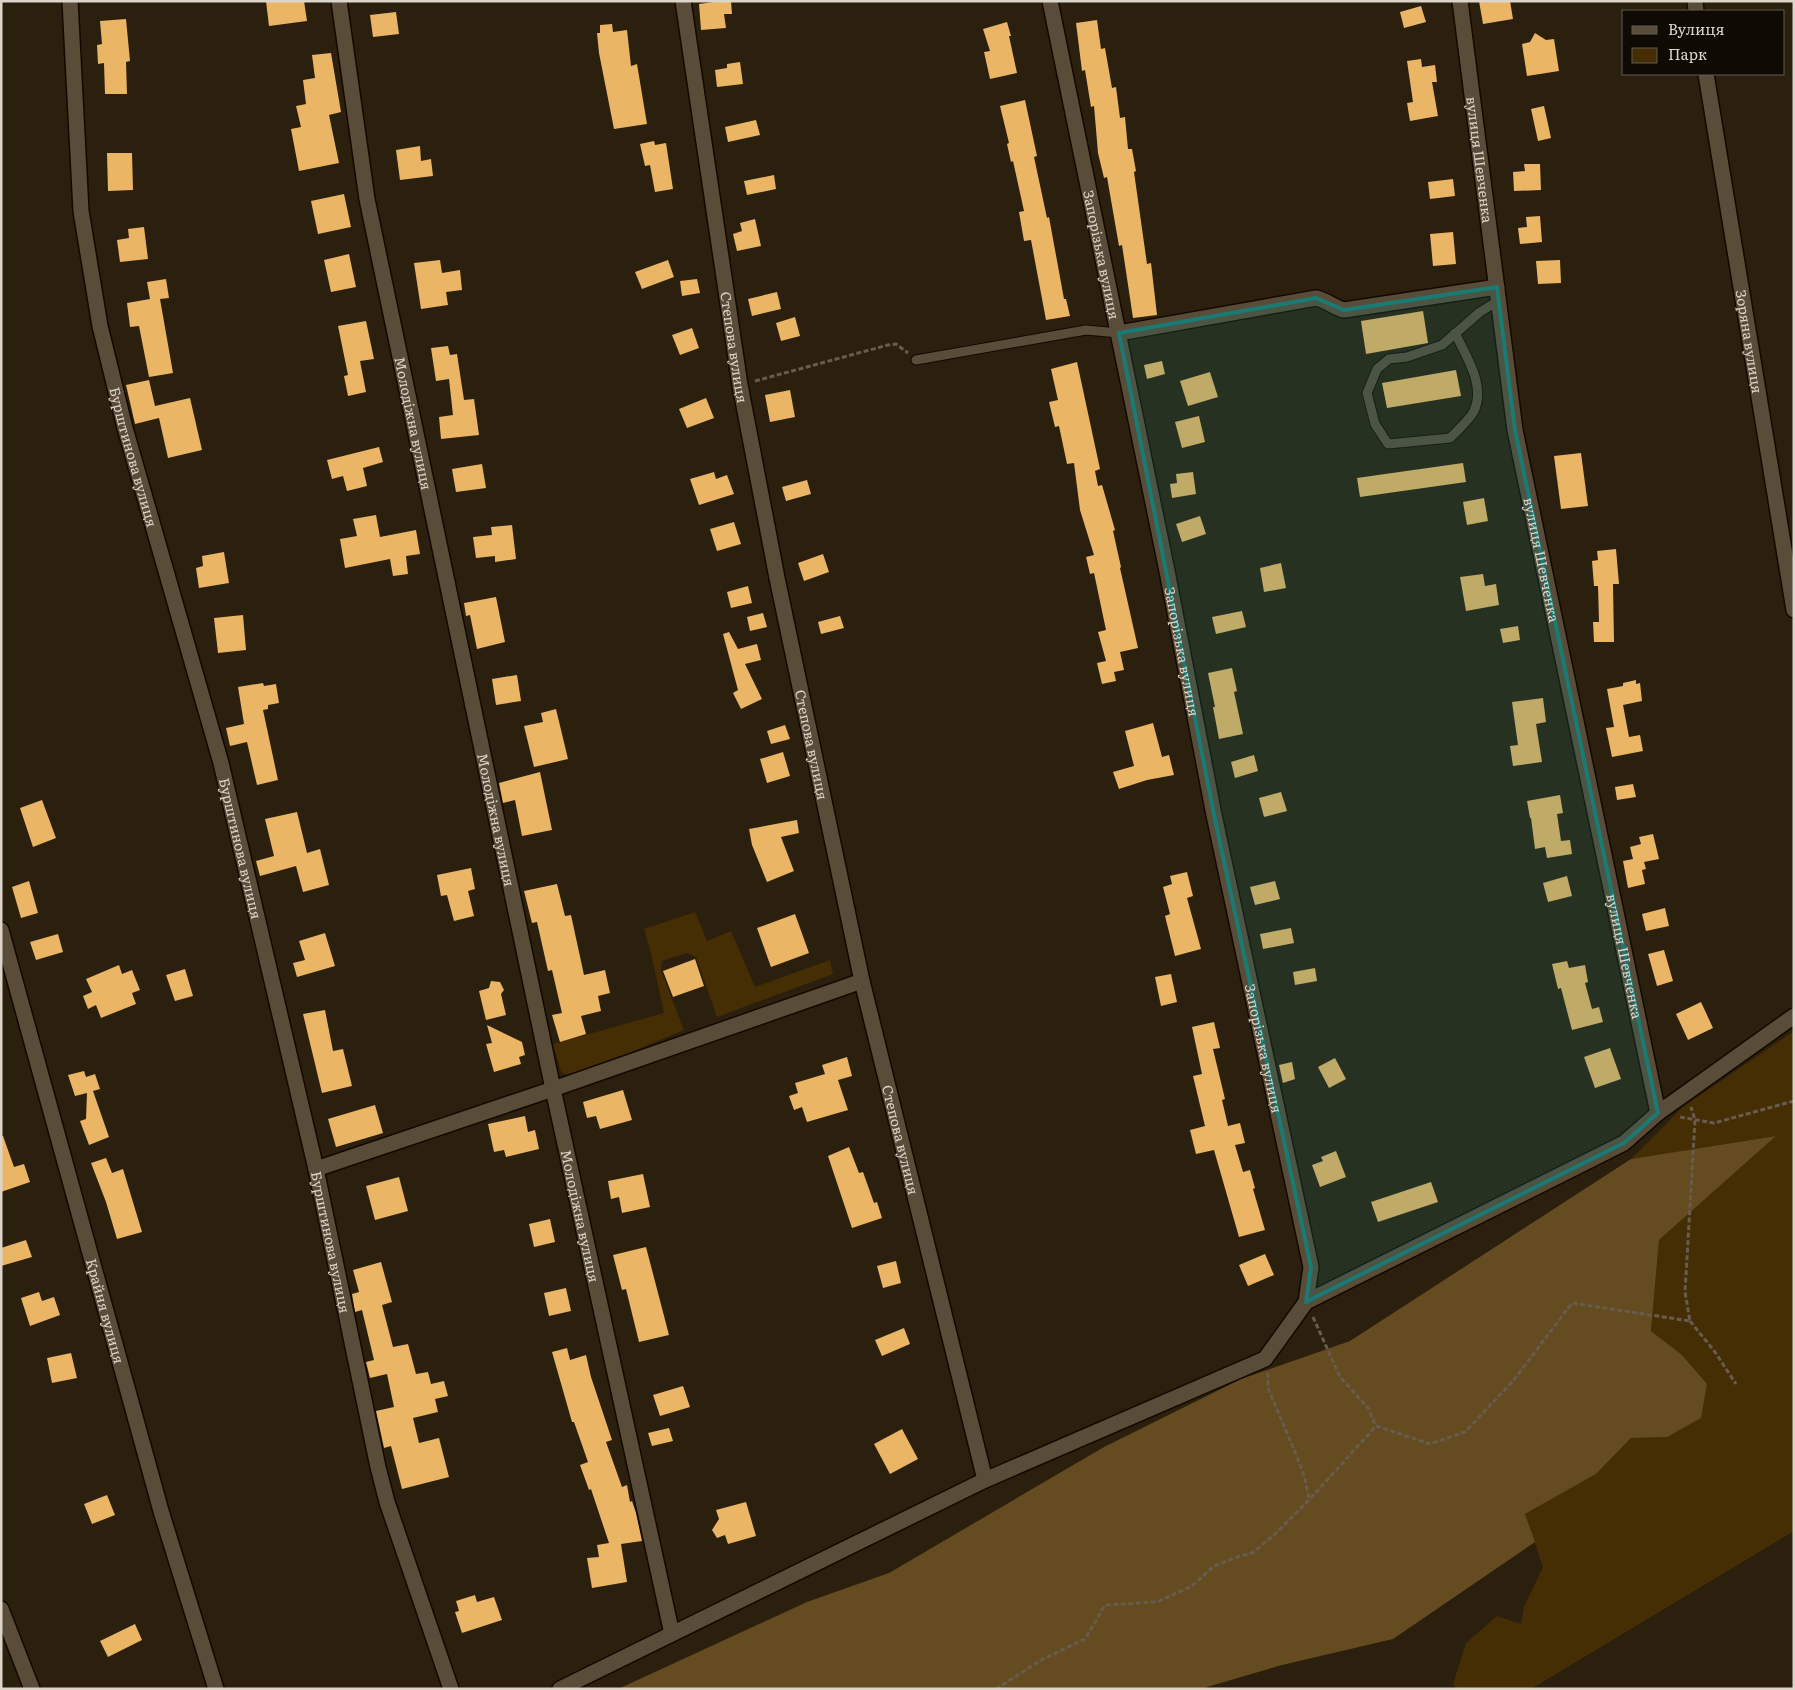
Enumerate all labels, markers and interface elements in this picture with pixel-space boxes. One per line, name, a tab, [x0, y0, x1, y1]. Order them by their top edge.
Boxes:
legend	[1622, 10, 1785, 75]
text: Вулиця	[1668, 17, 1725, 40]
text: Парк	[1668, 42, 1707, 65]
street label: вулиця Шевченка	[1462, 95, 1498, 224]
street label: Запорізька вулиця	[1079, 188, 1125, 321]
street label: Зоряна вулиця	[1732, 288, 1768, 395]
street label: Степова вулиця	[716, 290, 753, 405]
street label: Молодіжна вулиця	[390, 355, 438, 492]
street label: Бурштинова вулиця	[105, 385, 163, 529]
street label: вулиця Шевченка	[1519, 495, 1565, 624]
street label: Запорізька вулиця	[1160, 585, 1205, 718]
street label: Степова вулиця	[791, 688, 834, 802]
street label: Молодіжна вулиця	[473, 751, 520, 888]
street label: Бурштинова вулиця	[215, 776, 267, 921]
street label: вулиця Шевченка	[1602, 892, 1648, 1021]
street label: Запорізька вулиця	[1240, 982, 1288, 1115]
street label: Степова вулиця	[878, 1083, 924, 1197]
street label: Молодіжна вулиця	[556, 1147, 605, 1284]
street label: Бурштинова вулиця	[307, 1169, 356, 1315]
street label: Крайня вулиця	[82, 1256, 130, 1366]

